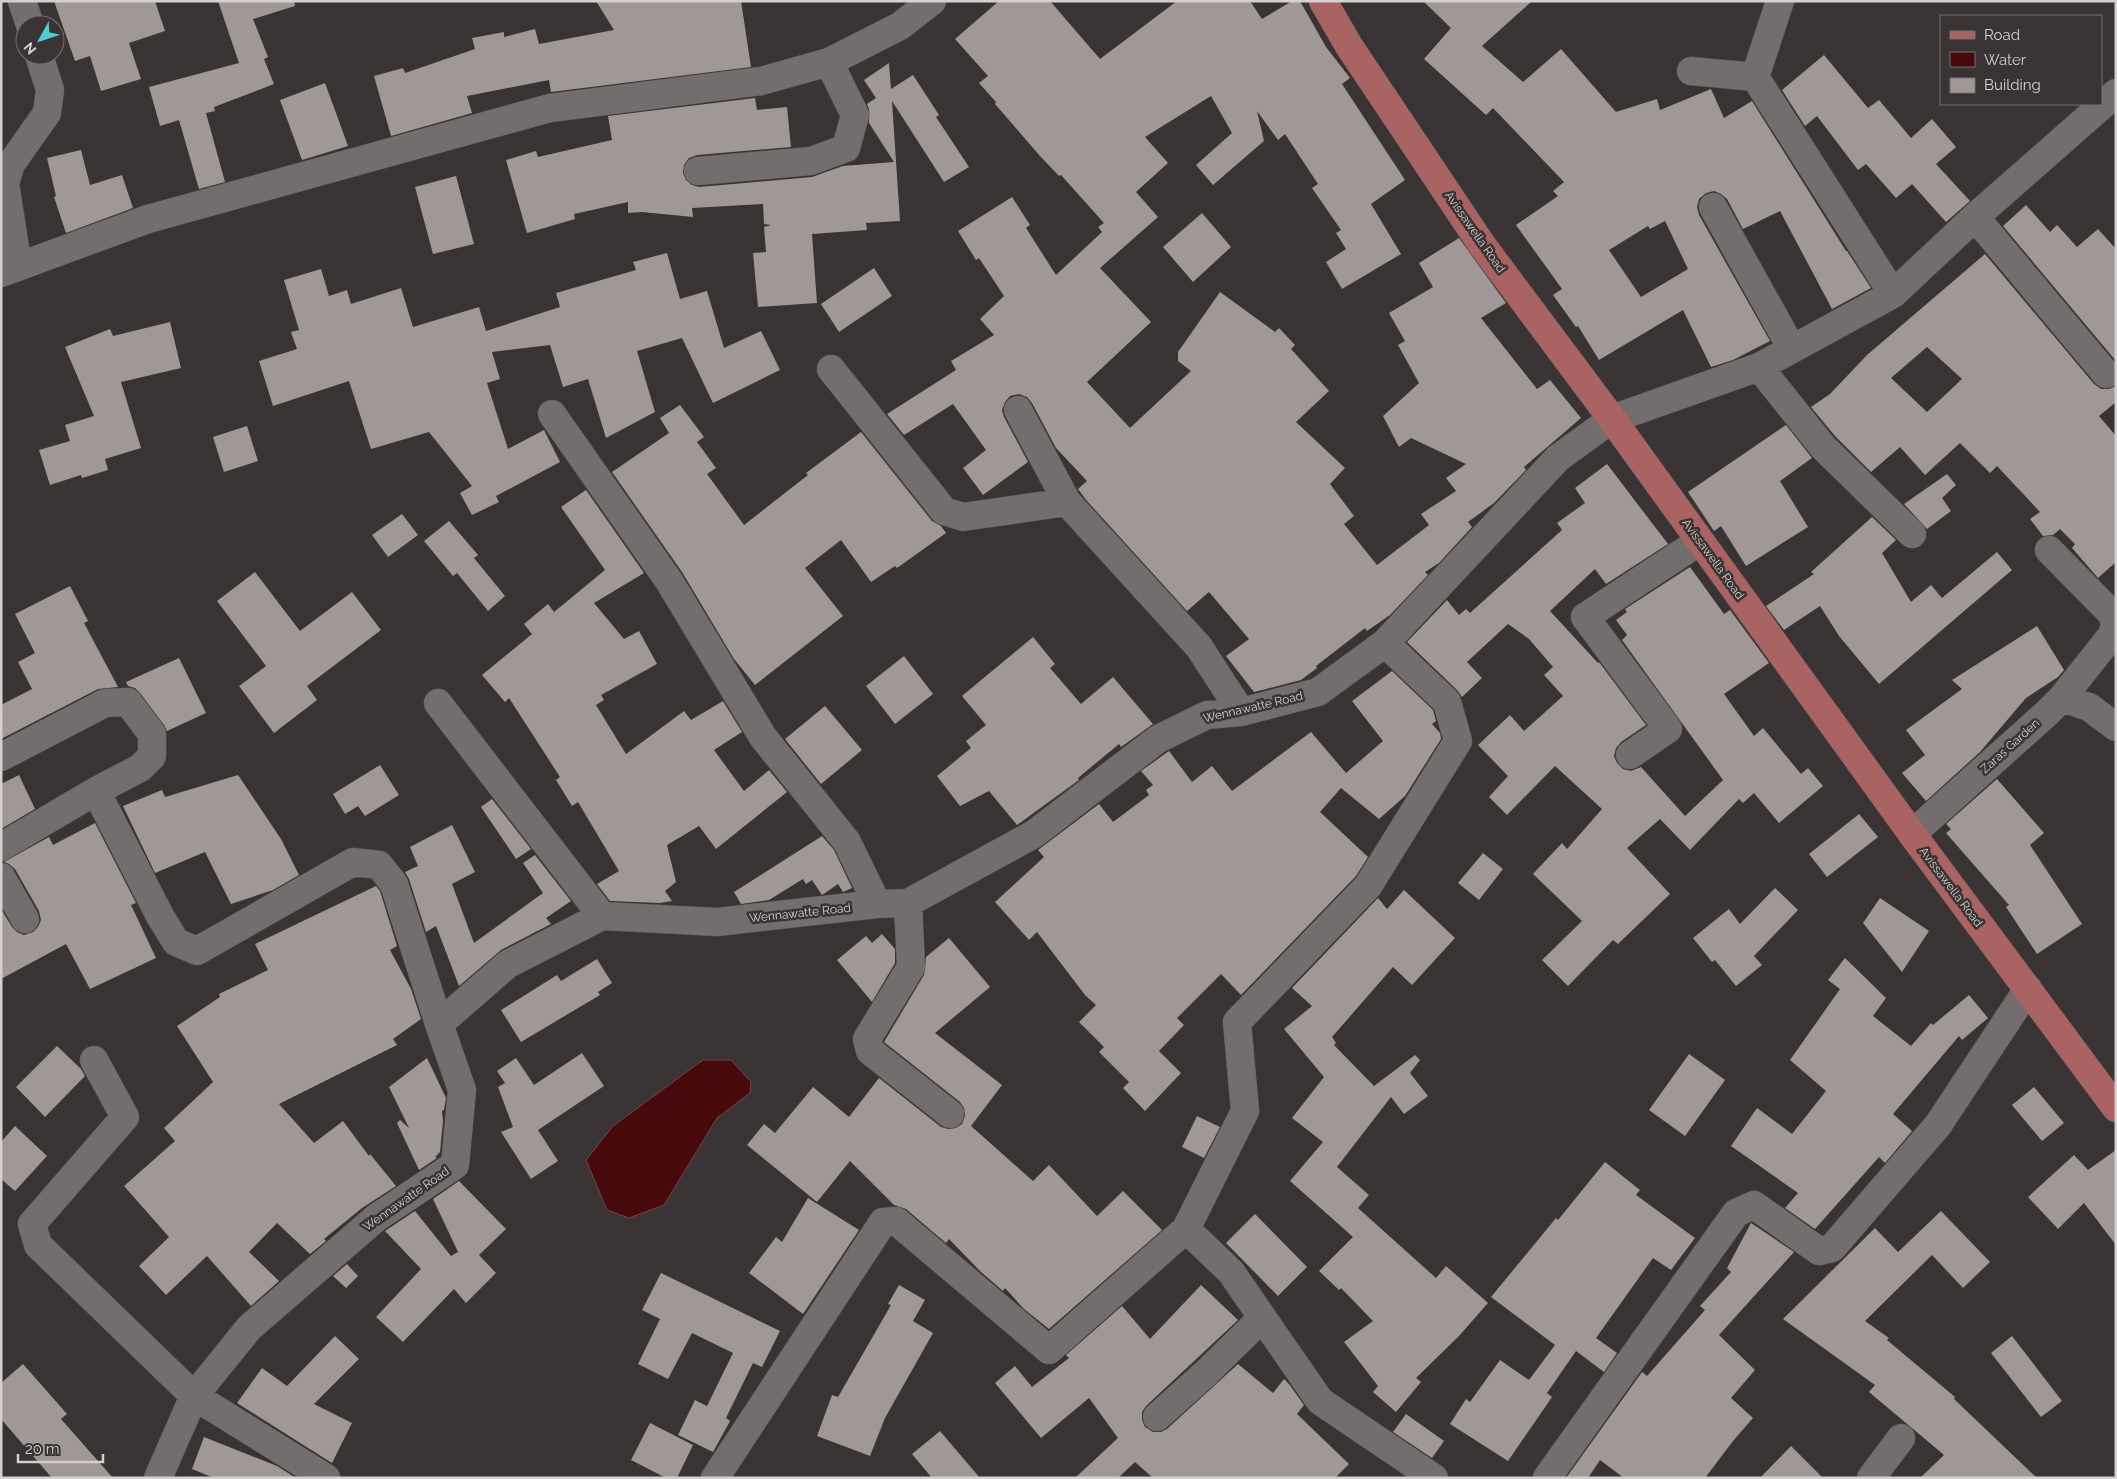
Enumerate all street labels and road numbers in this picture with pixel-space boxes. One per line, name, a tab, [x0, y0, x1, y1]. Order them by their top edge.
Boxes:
street label: Avissawella Road	[1442, 189, 1508, 275]
street label: Avissawella Road	[1679, 516, 1747, 602]
street label: Wennawatte Road	[1202, 689, 1304, 725]
street label: Zaras Garden	[1978, 716, 2042, 776]
street label: Avissawella Road	[1916, 844, 1986, 930]
street label: Wennawatte Road	[749, 901, 851, 925]
street label: Wennawatte Road	[360, 1164, 452, 1234]

